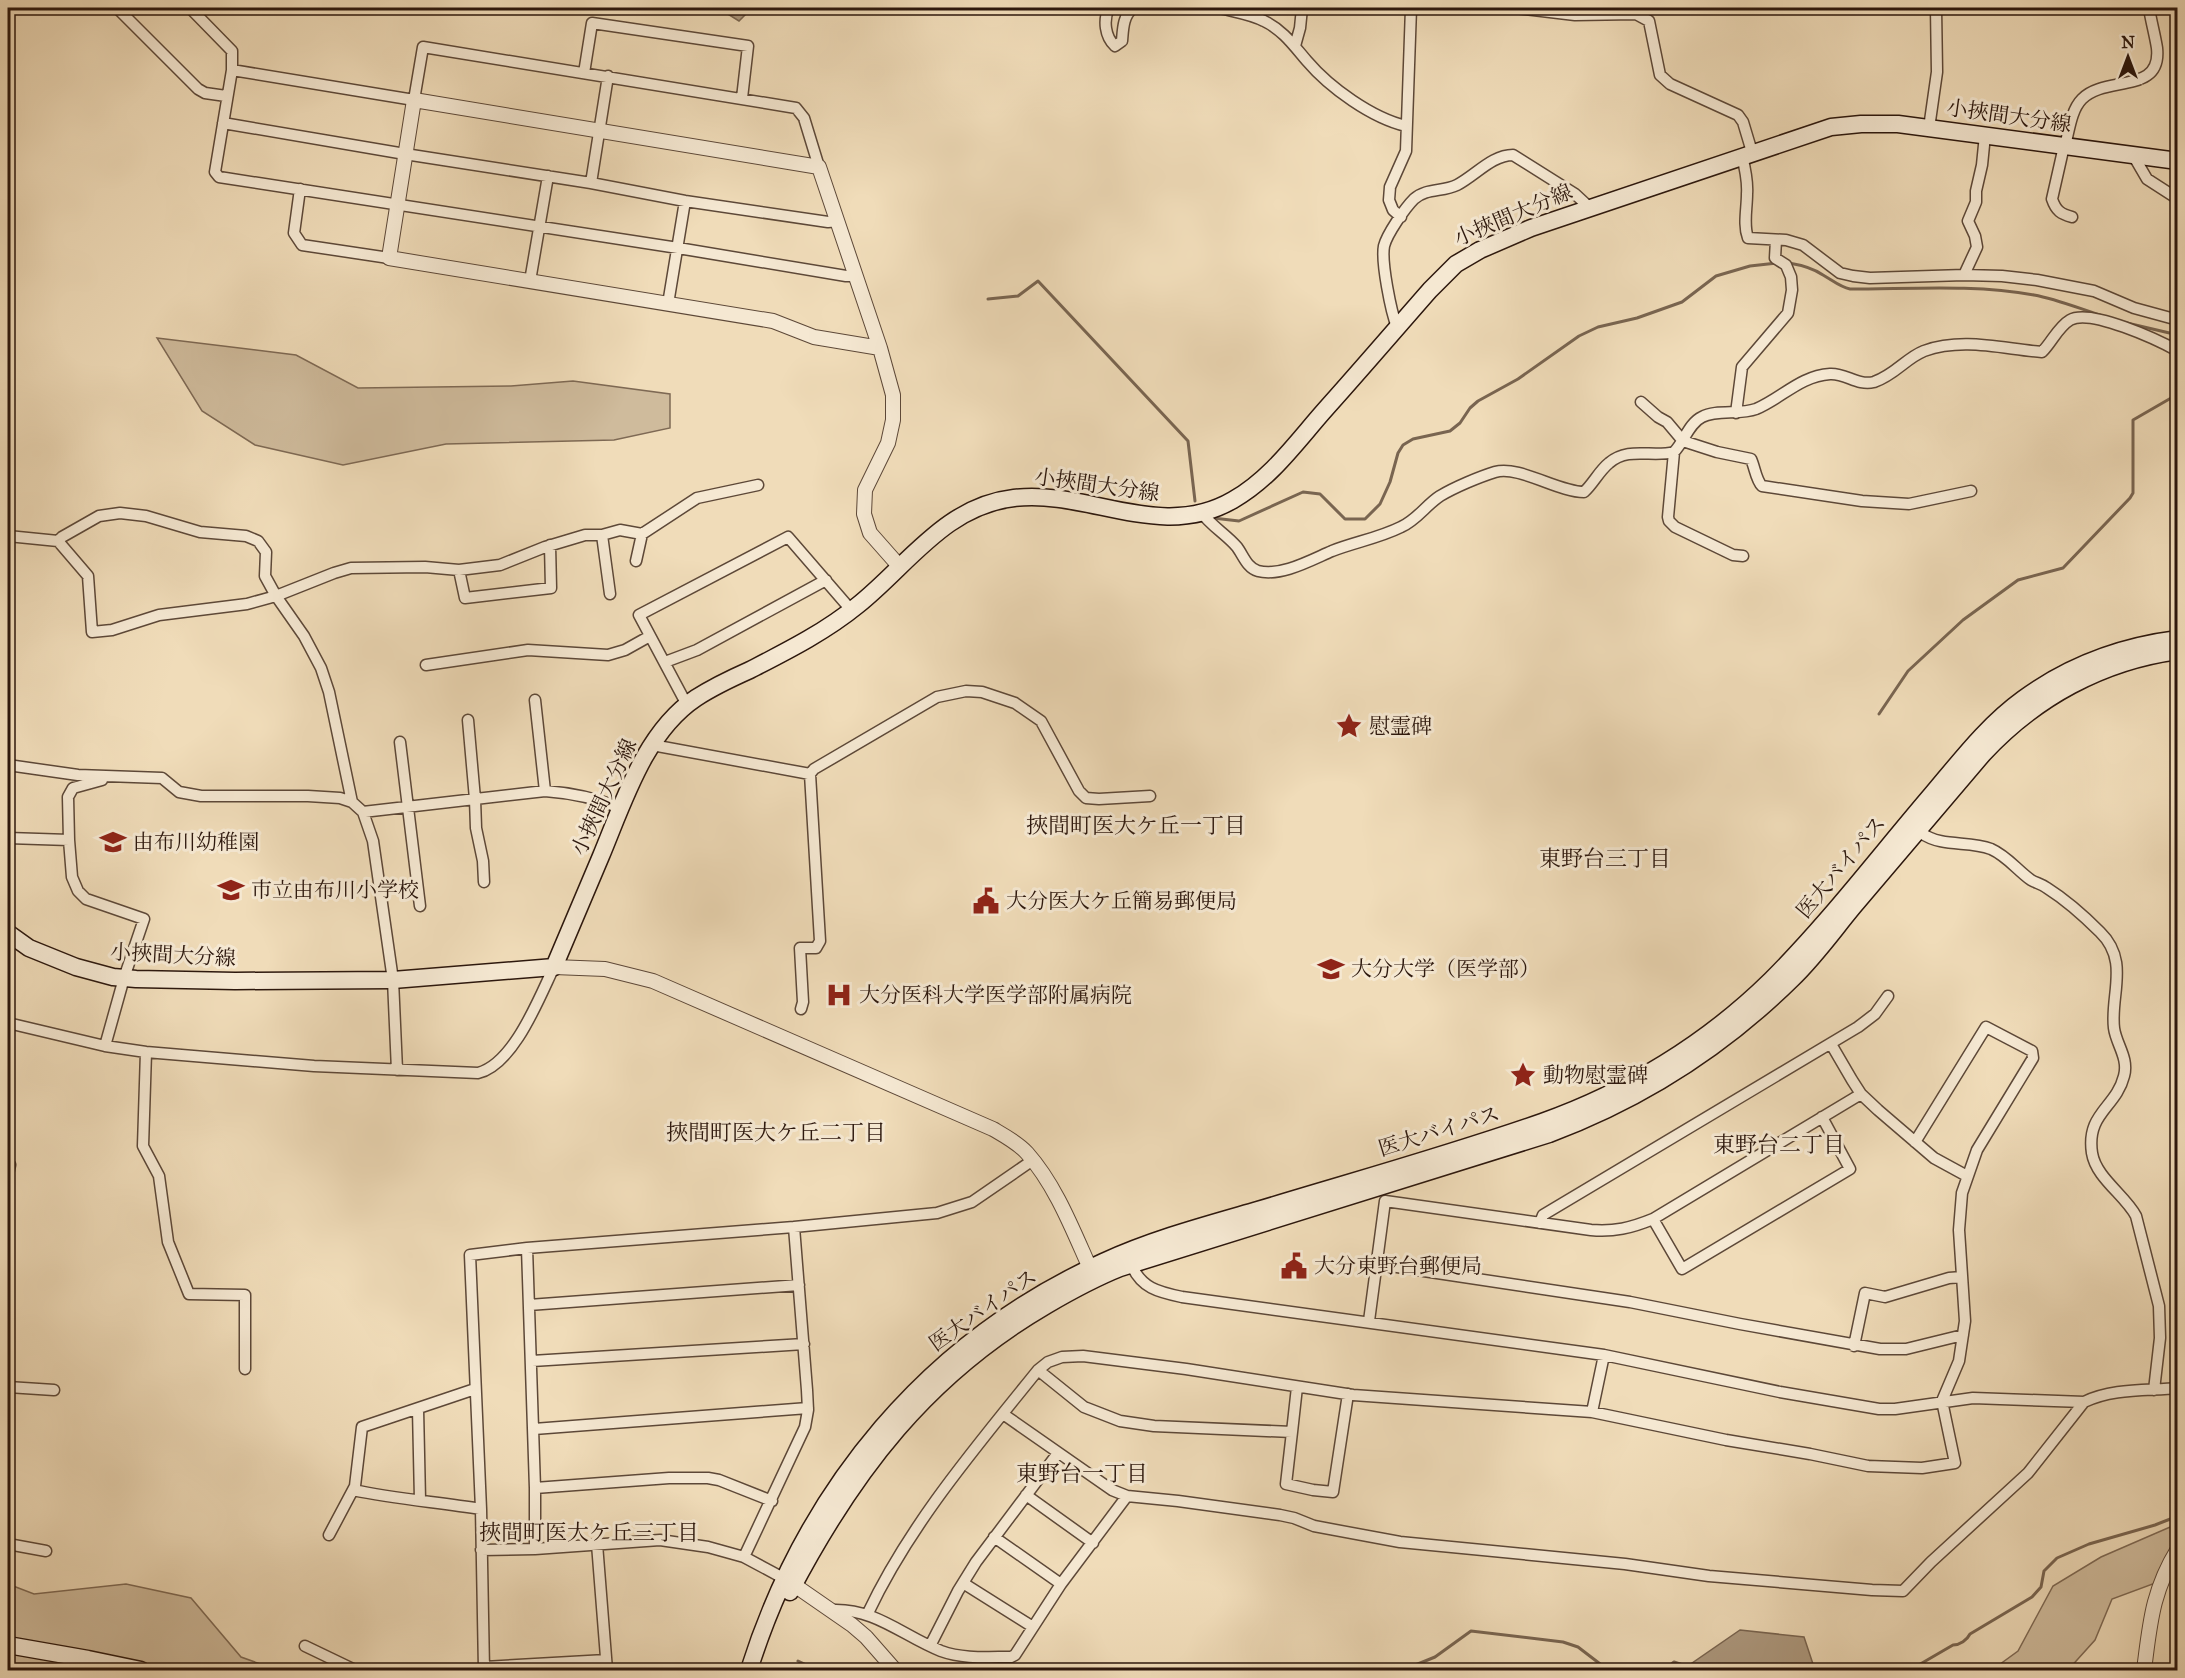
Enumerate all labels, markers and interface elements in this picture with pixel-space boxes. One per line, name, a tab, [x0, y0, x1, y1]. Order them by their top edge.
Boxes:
north arrow	[2098, 27, 2158, 87]
text: N	[2121, 33, 2135, 52]
street label: 小挾間大分線	[1945, 94, 2073, 138]
street label: 小挾間大分線	[1450, 178, 1576, 252]
street label: 小挾間大分線	[1033, 463, 1161, 507]
place icon: 慰霊碑	[1334, 711, 1364, 741]
place label: 慰霊碑	[1369, 713, 1432, 739]
street label: 小挾間大分線	[566, 734, 642, 860]
street label: 医大バイパス	[1791, 811, 1891, 923]
district label: 挾間町医大ケ丘一丁目	[1026, 812, 1246, 839]
school or university icon: 由布川幼稚園	[98, 827, 128, 857]
place label: 由布川幼稚園	[133, 829, 259, 855]
district label: 東野台三丁目	[1539, 845, 1671, 872]
school or university icon: 市立由布川小学校	[216, 875, 246, 905]
place label: 市立由布川小学校	[251, 877, 419, 903]
public building icon: 大分医大ケ丘簡易郵便局	[971, 886, 1001, 916]
place label: 大分医大ケ丘簡易郵便局	[1006, 888, 1237, 914]
street label: 小挾間大分線	[109, 939, 237, 971]
school or university icon: 大分大学（医学部）	[1316, 954, 1346, 984]
place label: 大分大学（医学部）	[1351, 956, 1540, 982]
hospital icon: 大分医科大学医学部附属病院	[824, 980, 854, 1010]
place label: 大分医科大学医学部附属病院	[859, 982, 1132, 1008]
place icon: 動物慰霊碑	[1508, 1060, 1538, 1090]
place label: 動物慰霊碑	[1543, 1062, 1648, 1088]
street label: 医大バイパス	[1375, 1100, 1503, 1162]
district label: 挾間町医大ケ丘二丁目	[666, 1119, 886, 1146]
district label: 東野台二丁目	[1713, 1131, 1845, 1158]
public building icon: 大分東野台郵便局	[1279, 1251, 1309, 1281]
place label: 大分東野台郵便局	[1314, 1253, 1482, 1279]
street label: 医大バイパス	[924, 1263, 1042, 1357]
district label: 東野台一丁目	[1016, 1460, 1148, 1487]
district label: 挾間町医大ケ丘三丁目	[479, 1519, 699, 1546]

